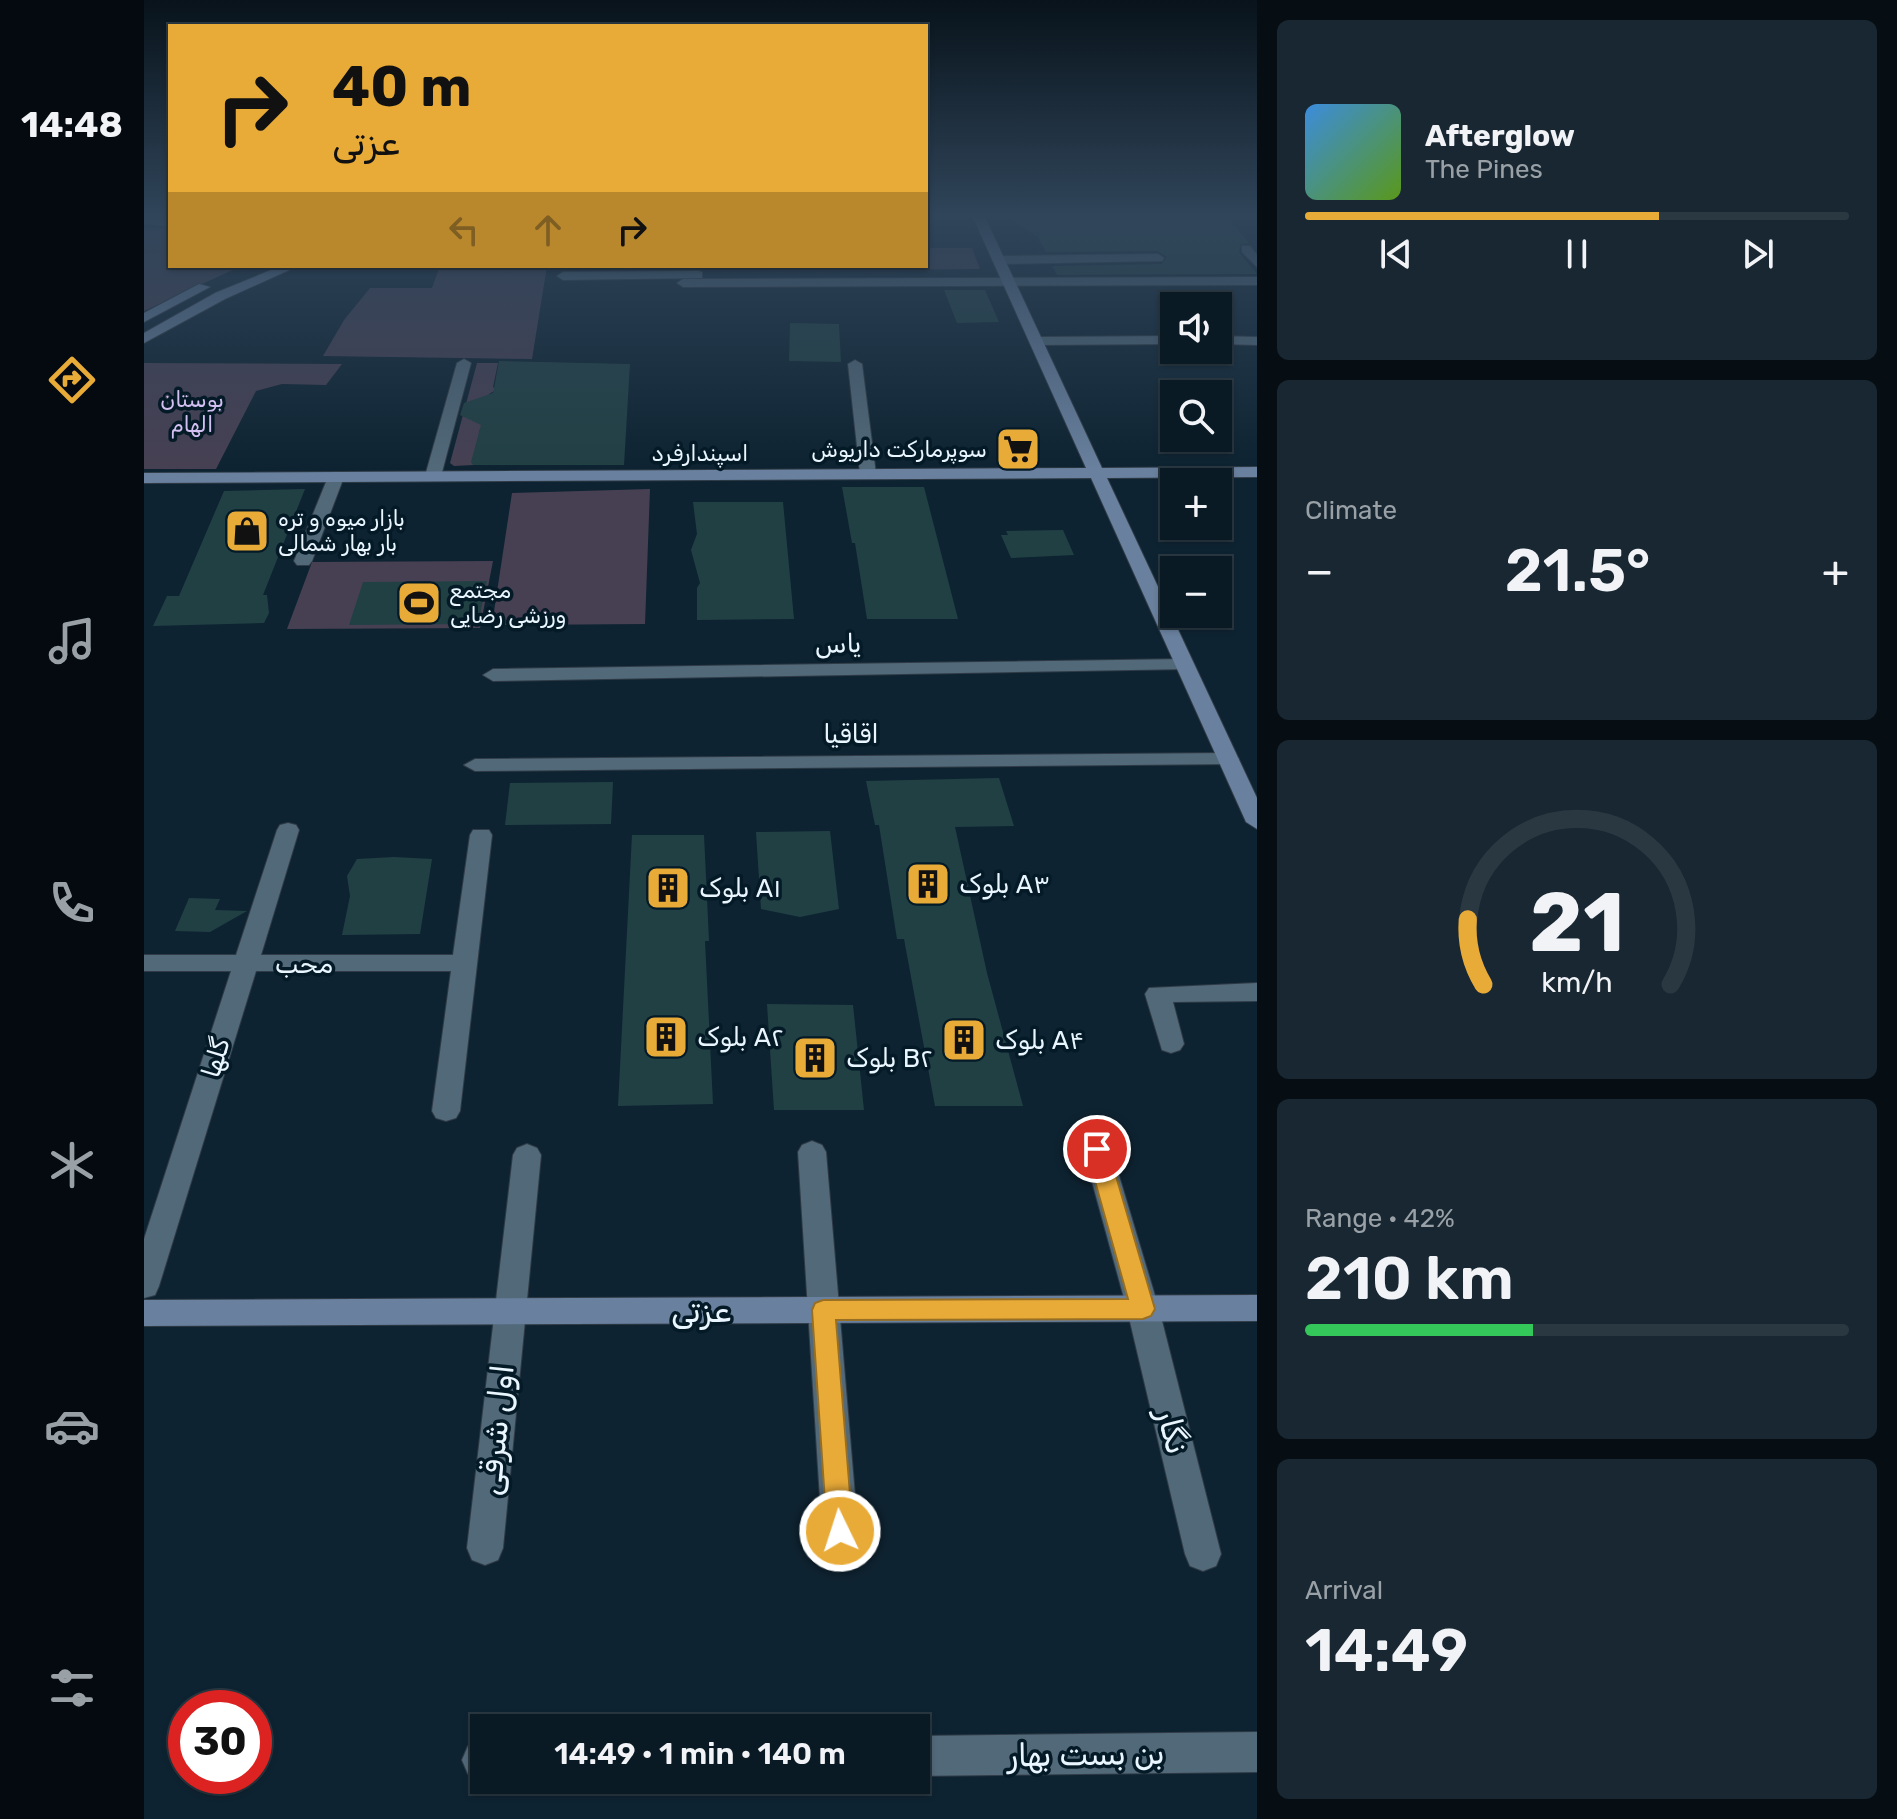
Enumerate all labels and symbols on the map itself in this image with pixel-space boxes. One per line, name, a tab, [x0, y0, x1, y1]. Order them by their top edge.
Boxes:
park label: بوستان الهام	[160, 386, 224, 439]
supermarket icon: سوپرمارکت داریوش	[994, 425, 1042, 473]
place label: سوپرمارکت داریوش	[811, 436, 987, 464]
street label: اسپندارفرد	[652, 440, 748, 468]
place label: بازار میوه و تره بار بهار شمالی	[278, 505, 405, 557]
shop icon: بازار میوه و تره بار بهار شمالی	[223, 507, 271, 555]
place label: مجتمع ورزشی رضایی	[450, 577, 566, 629]
sports icon: مجتمع ورزشی رضایی	[395, 579, 443, 627]
street label: یاس	[815, 628, 861, 660]
street label: اقاقیا	[823, 719, 879, 750]
building icon: بلوک A۳	[904, 860, 952, 908]
building icon: بلوک A۱	[644, 864, 692, 912]
place label: بلوک A۳	[959, 869, 1050, 900]
place label: بلوک A۱	[699, 873, 781, 904]
street label: محب	[275, 949, 333, 980]
building icon: بلوک A۲	[642, 1013, 690, 1061]
building icon: بلوک A۴	[940, 1016, 988, 1064]
place label: بلوک A۲	[697, 1022, 784, 1053]
place label: بلوک A۴	[995, 1025, 1084, 1056]
street label: گلها	[195, 1034, 237, 1082]
building icon: بلوک B۲	[791, 1034, 839, 1082]
place label: بلوک B۲	[846, 1043, 933, 1074]
pin	[1063, 1115, 1131, 1183]
street label: عزتی	[671, 1292, 731, 1330]
street label: اول شرقی	[470, 1363, 522, 1497]
street label: نگار	[1149, 1402, 1197, 1458]
position arrow	[798, 1489, 882, 1573]
speed limit sign: 30	[168, 1690, 272, 1794]
street label: بن بست بهار	[1005, 1734, 1165, 1774]

